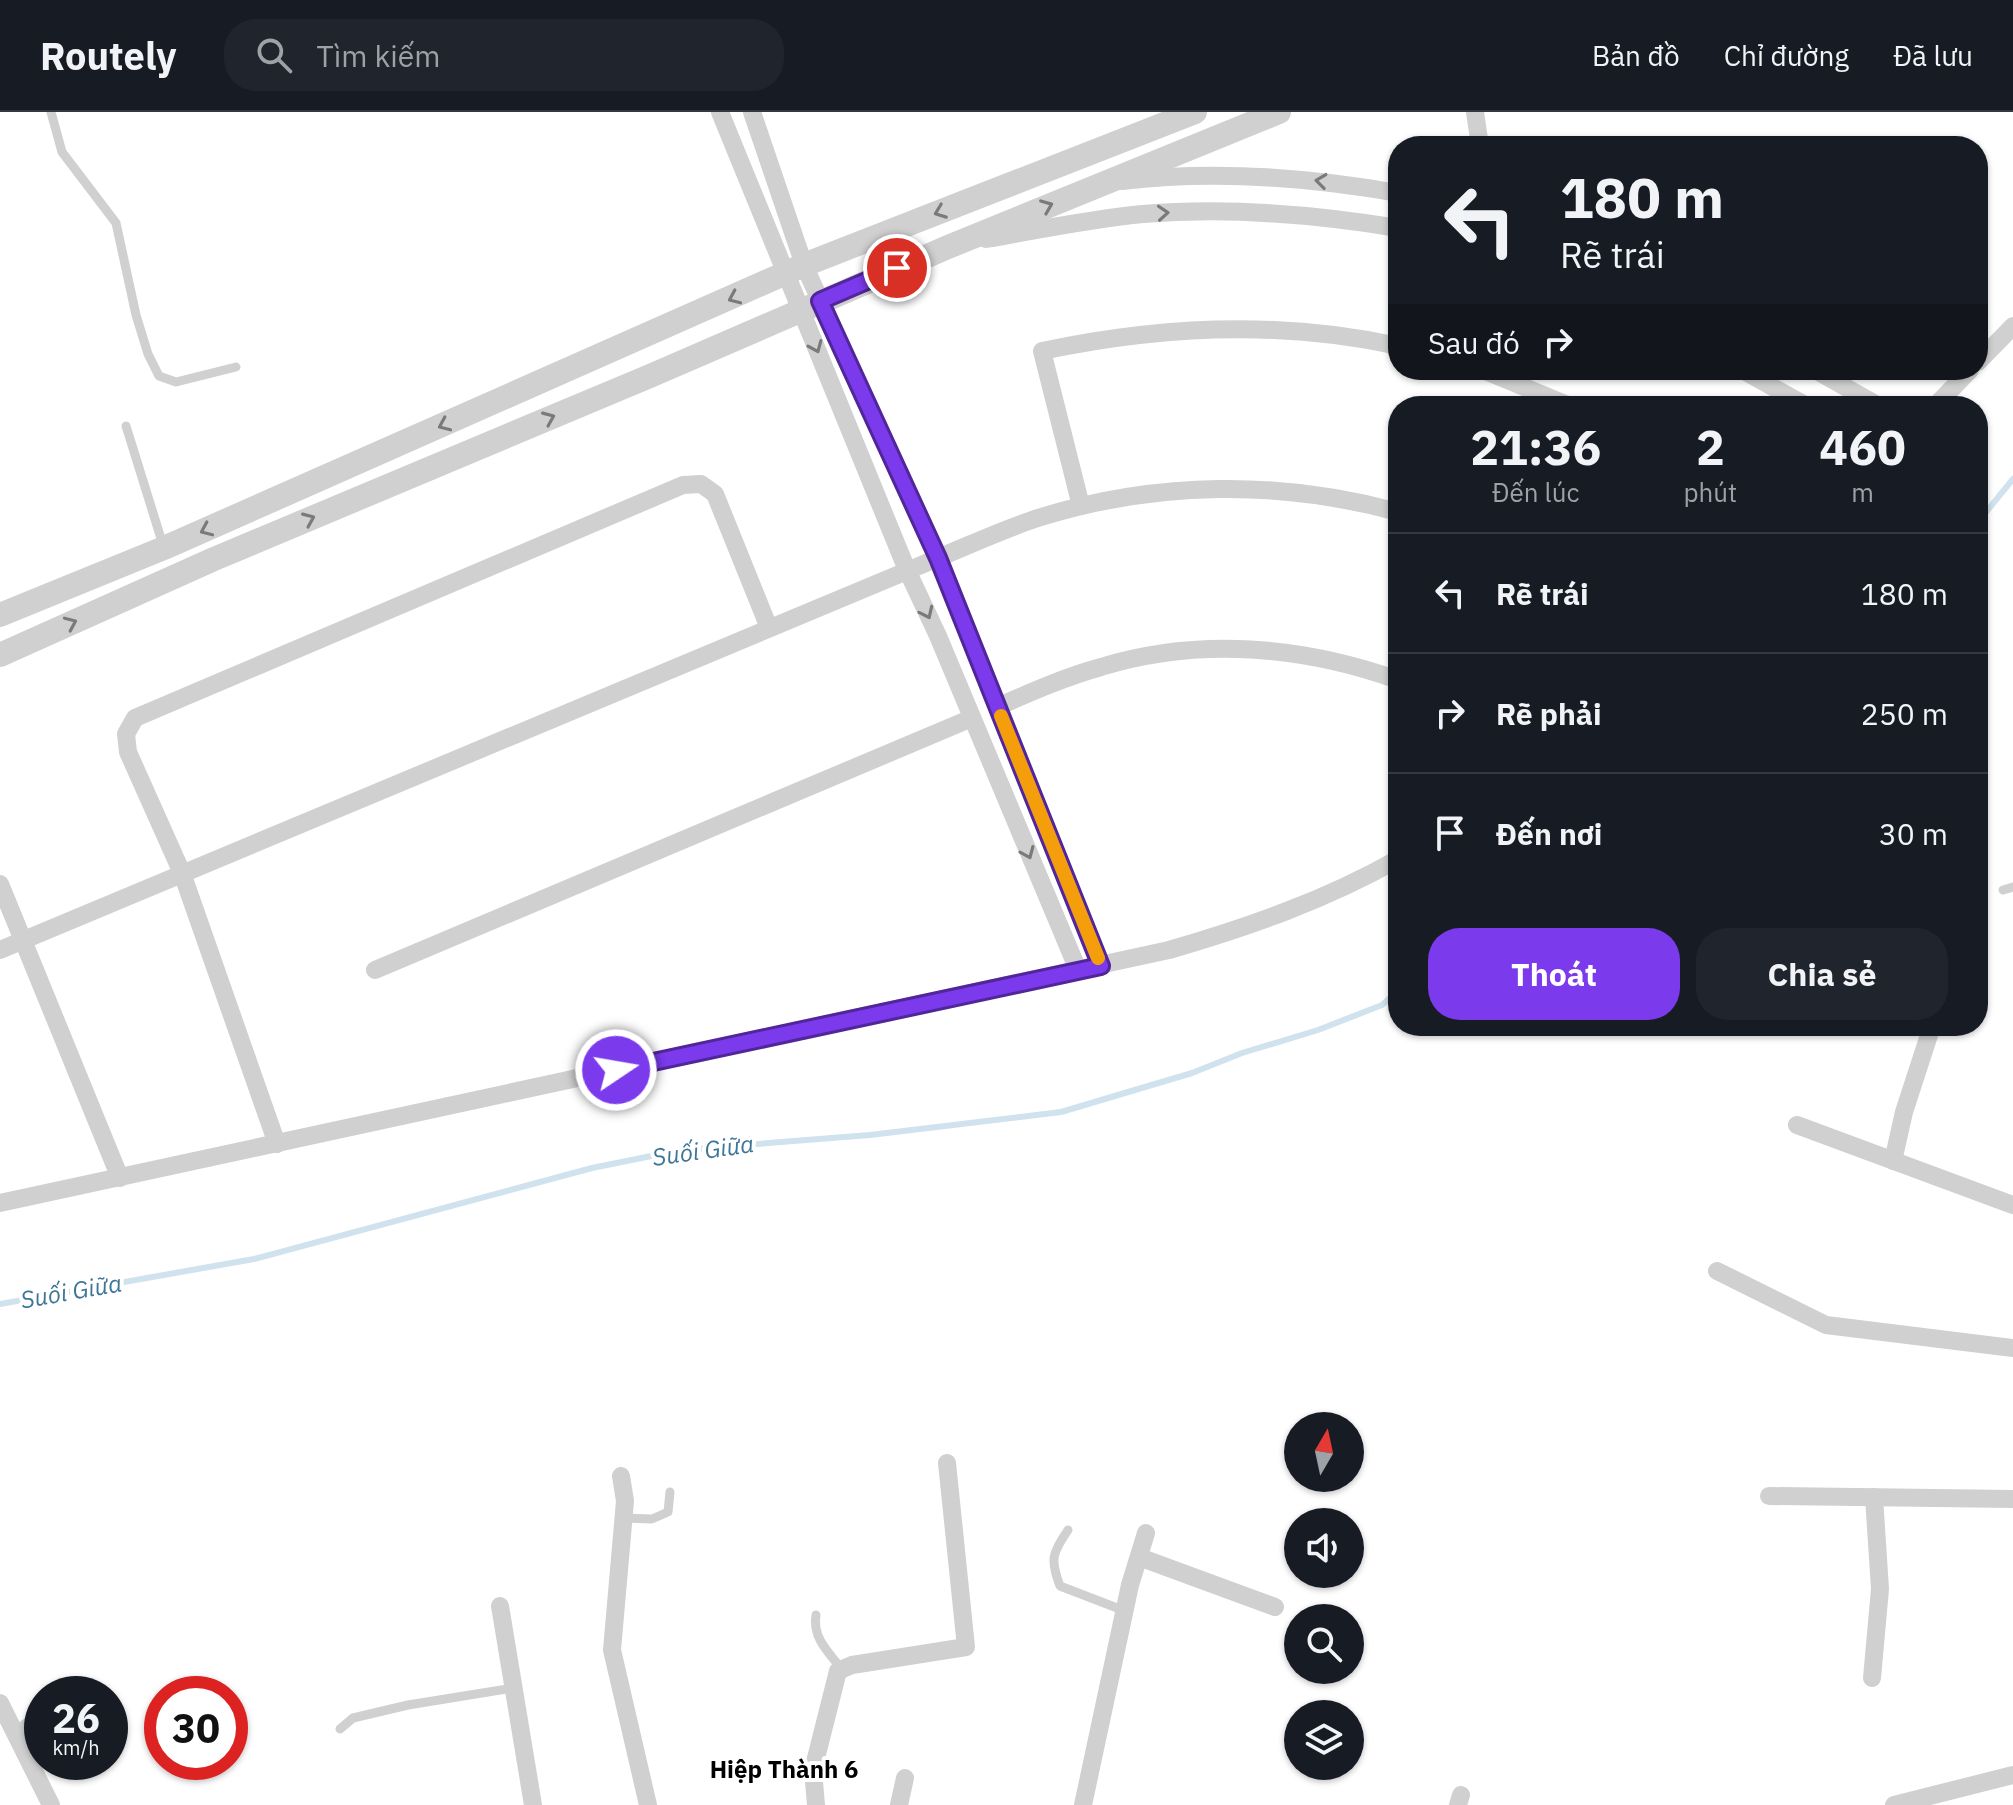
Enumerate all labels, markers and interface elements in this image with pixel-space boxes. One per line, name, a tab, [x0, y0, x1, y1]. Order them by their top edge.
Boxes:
search box	[224, 19, 784, 91]
text: Routely	[40, 31, 176, 80]
icon: search	[252, 33, 296, 77]
text: Tìm kiếm	[316, 36, 440, 75]
text: Bản đồ	[1592, 37, 1680, 74]
text: Chỉ đường	[1724, 37, 1849, 74]
text: Đã lưu	[1893, 37, 1973, 74]
text: 180 m	[1560, 161, 1724, 233]
icon: left	[1428, 168, 1532, 272]
one-way arrow	[1314, 173, 1328, 190]
one-way arrow	[1039, 200, 1053, 216]
one-way arrow	[934, 202, 948, 219]
one-way arrow	[1157, 205, 1170, 222]
text: Rẽ trái	[1560, 231, 1665, 278]
pin	[863, 234, 931, 302]
icon: arrive	[875, 246, 919, 290]
one-way arrow	[728, 289, 742, 305]
icon: right	[1536, 320, 1580, 364]
text: Sau đó	[1428, 323, 1520, 362]
one-way arrow	[807, 339, 823, 353]
one-way arrow	[541, 412, 555, 428]
one-way arrow	[438, 416, 452, 432]
text: 21:36	[1470, 416, 1601, 478]
text: 2	[1696, 416, 1725, 478]
text: 460	[1819, 416, 1906, 478]
text: Đến lúc	[1492, 475, 1580, 509]
text: phút	[1683, 475, 1737, 509]
text: m	[1851, 475, 1874, 509]
one-way arrow	[301, 512, 315, 529]
one-way arrow	[200, 520, 214, 536]
icon: left	[1428, 571, 1472, 615]
text: Rẽ trái	[1496, 574, 1589, 613]
text: 180 m	[1861, 574, 1948, 613]
one-way arrow	[917, 605, 933, 619]
one-way arrow	[63, 617, 77, 633]
icon: right	[1428, 691, 1472, 735]
text: Rẽ phải	[1496, 694, 1601, 733]
text: 250 m	[1861, 694, 1948, 733]
icon: arrive	[1428, 811, 1472, 855]
text: Đến nơi	[1496, 814, 1602, 853]
text: 30 m	[1879, 814, 1948, 853]
one-way arrow	[1018, 845, 1034, 859]
button: Thoát	[1428, 928, 1680, 1020]
button: Chia sẻ	[1696, 928, 1948, 1020]
position arrow	[574, 1028, 658, 1112]
water label: Suối Giữa	[650, 1127, 756, 1173]
water label: Suối Giữa	[18, 1266, 124, 1316]
north arrow	[1284, 1412, 1364, 1492]
map controls	[1284, 1412, 1364, 1780]
button: sound	[1284, 1508, 1364, 1588]
button: search	[1284, 1604, 1364, 1684]
speed limit sign: 30	[144, 1676, 248, 1780]
text: 26	[52, 1692, 100, 1744]
button: layers	[1284, 1700, 1364, 1780]
text: km/h	[52, 1734, 100, 1761]
district label: Hiệp Thành 6	[710, 1753, 858, 1785]

